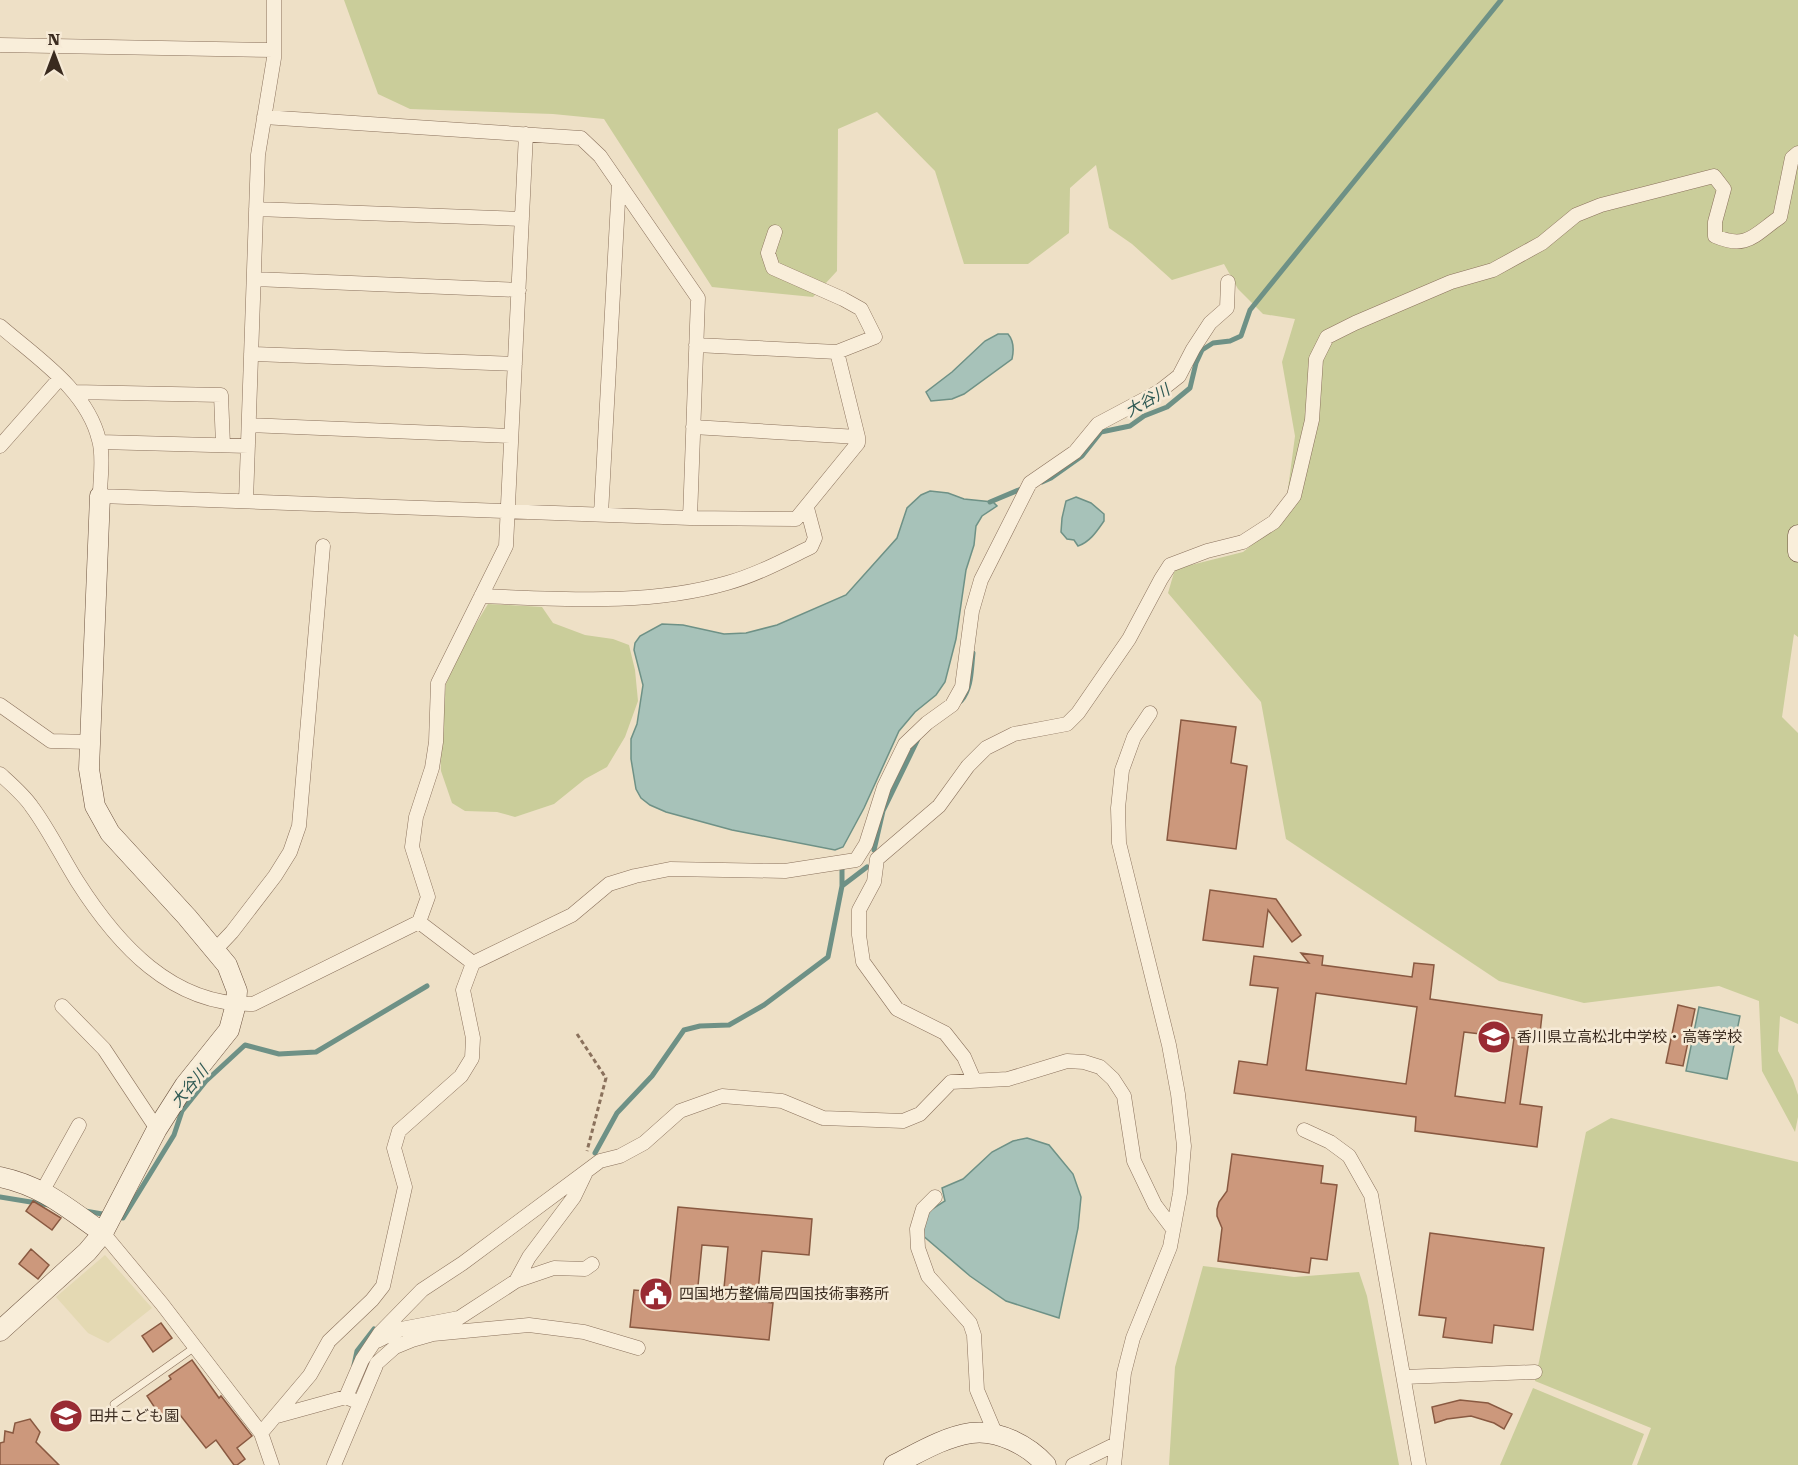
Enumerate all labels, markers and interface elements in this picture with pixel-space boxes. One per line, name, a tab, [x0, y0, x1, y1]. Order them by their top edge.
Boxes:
north arrow	[24, 24, 84, 84]
text: N	[48, 30, 60, 49]
water label: 大谷川	[1122, 379, 1175, 421]
school or university icon: 香川県立高松北中学校・高等学校	[1476, 1019, 1512, 1055]
place label: 香川県立高松北中学校・高等学校	[1517, 1028, 1742, 1046]
water label: 大谷川	[167, 1060, 213, 1111]
public building icon: 四国地方整備局四国技術事務所	[638, 1276, 674, 1312]
place label: 四国地方整備局四国技術事務所	[679, 1285, 889, 1303]
school or university icon: 田井こども園	[48, 1398, 84, 1434]
place label: 田井こども園	[89, 1407, 179, 1425]

